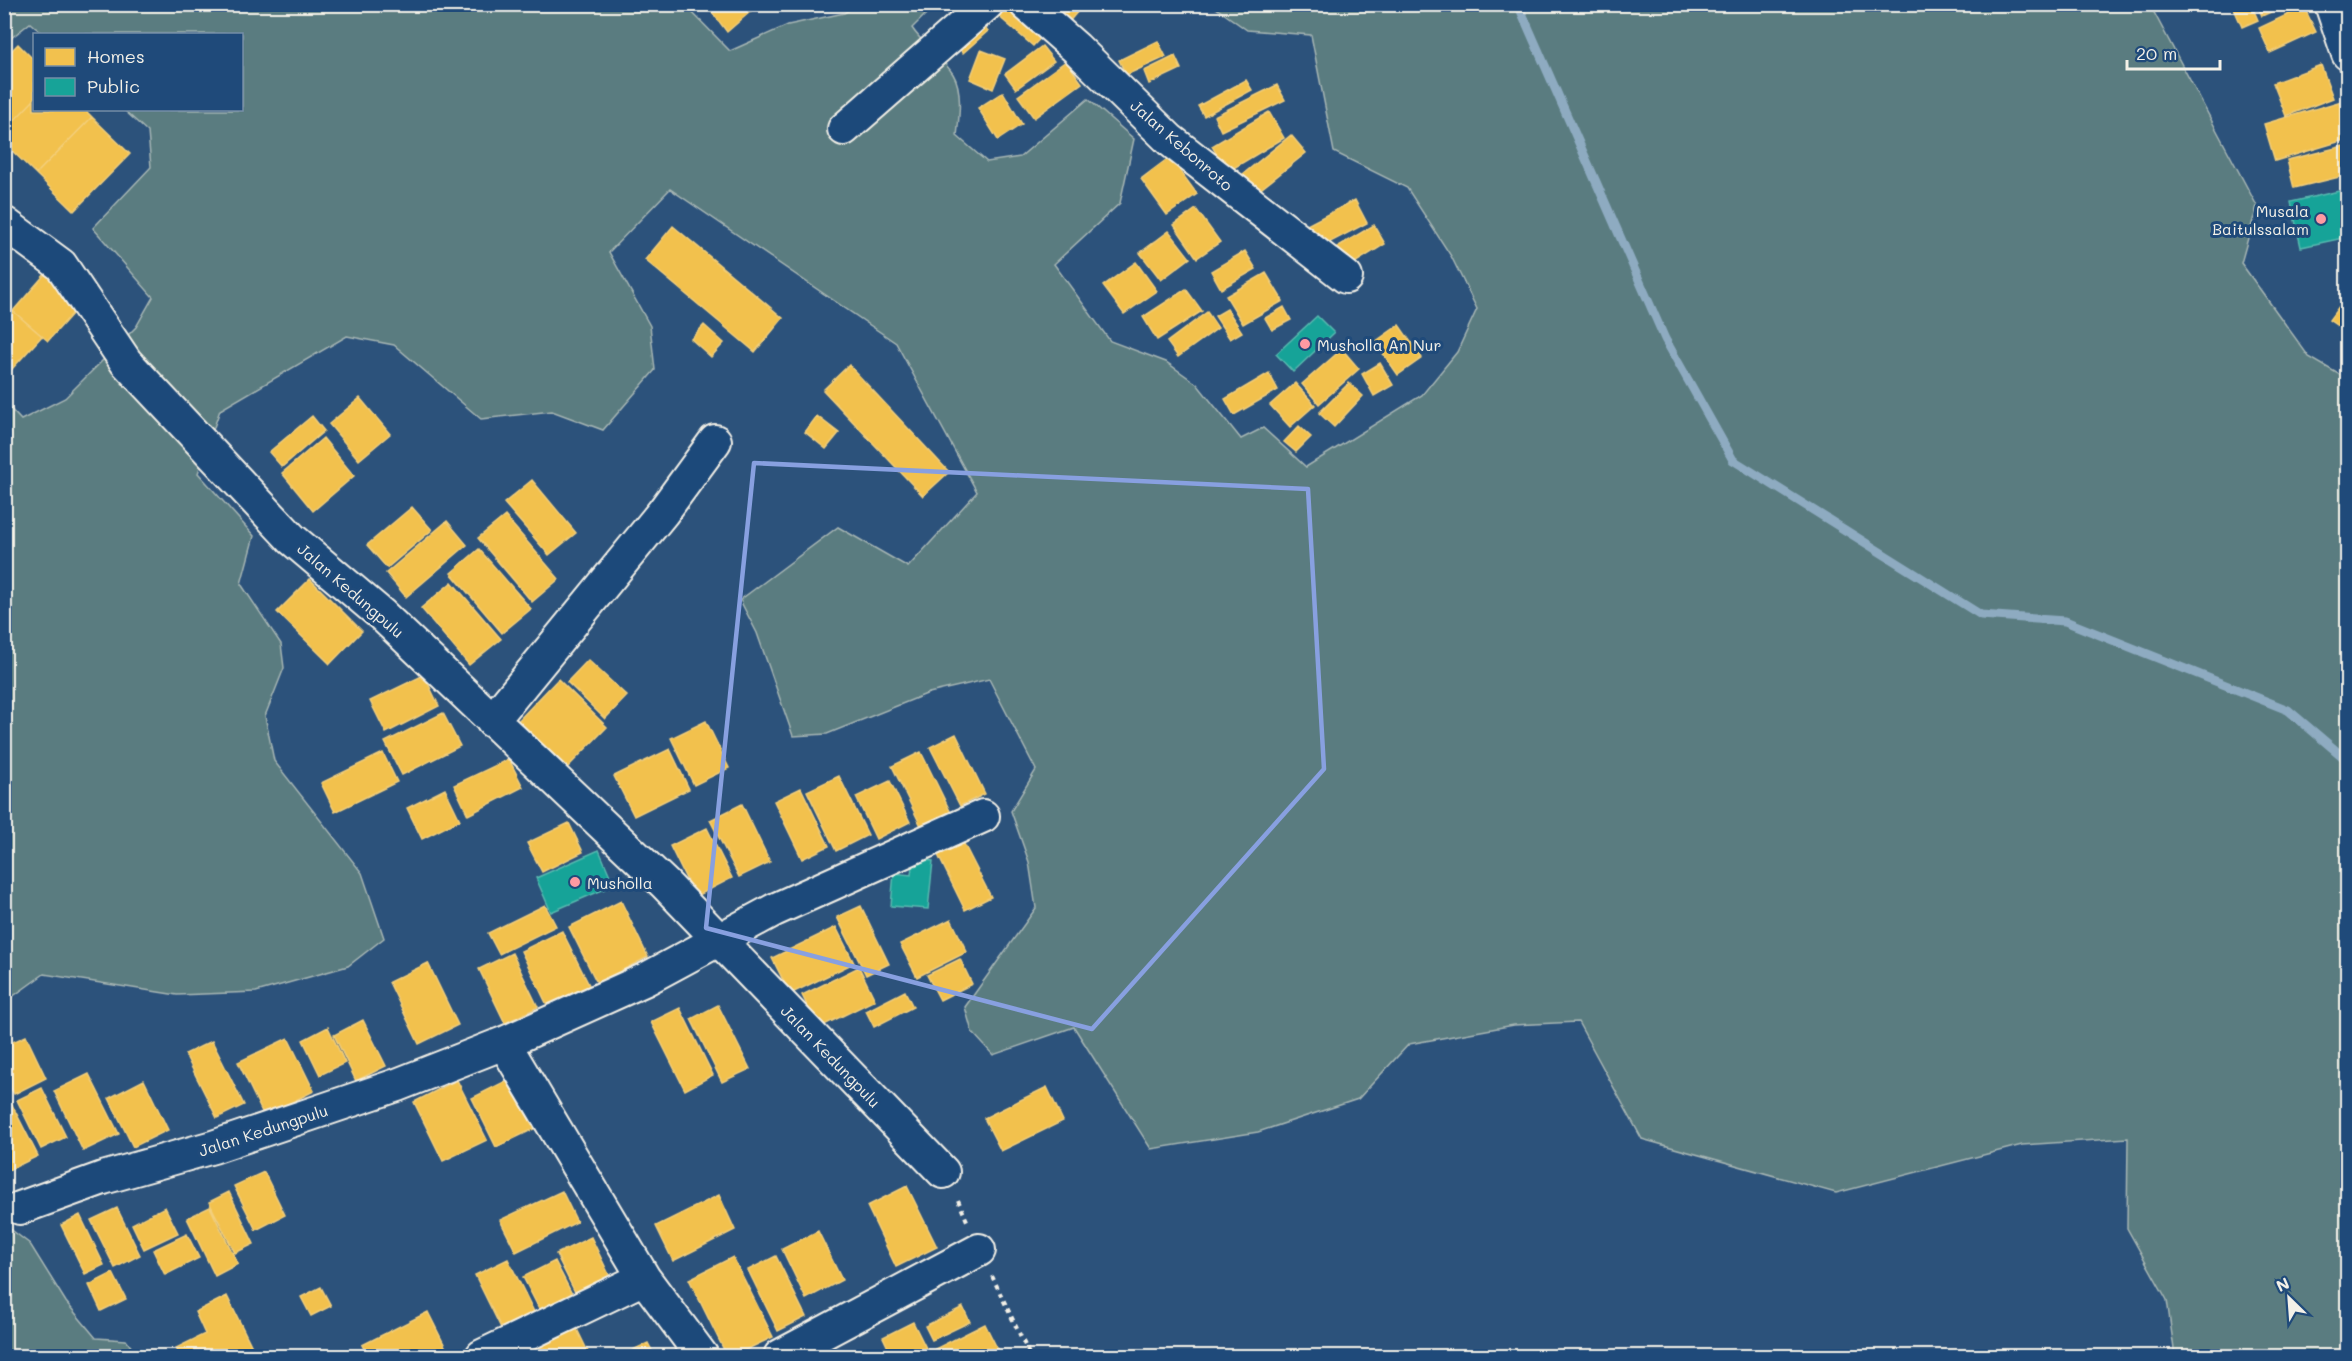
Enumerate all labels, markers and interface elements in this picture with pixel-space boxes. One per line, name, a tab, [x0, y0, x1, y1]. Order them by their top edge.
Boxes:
legend	[33, 33, 243, 111]
scale bar	[2127, 33, 2220, 71]
text: 20 m	[2136, 41, 2177, 65]
text: Homes	[87, 44, 145, 68]
text: Public	[87, 74, 140, 98]
street label: Jalan Kebonroto	[1126, 95, 1238, 195]
place label: Musala Baitulssalam	[2212, 200, 2309, 239]
marker: Musala Baitulssalam	[2314, 212, 2328, 226]
place label: Musholla An Nur	[1317, 334, 1442, 355]
marker: Musholla An Nur	[1298, 337, 1312, 351]
street label: Jalan Kedungpulu	[293, 538, 409, 642]
place label: Musholla	[587, 872, 653, 893]
marker: Musholla	[568, 875, 582, 889]
street label: Jalan Kedungpulu	[777, 1000, 885, 1112]
street label: Jalan Kedungpulu	[196, 1099, 330, 1161]
north arrow	[2259, 1268, 2319, 1328]
text: N	[2273, 1272, 2292, 1296]

